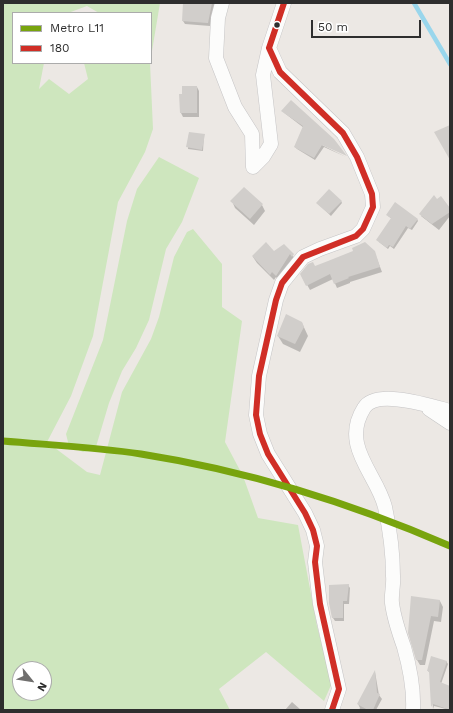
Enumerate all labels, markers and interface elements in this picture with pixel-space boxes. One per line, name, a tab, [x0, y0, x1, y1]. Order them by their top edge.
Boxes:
legend	[12, 12, 152, 64]
scale bar	[313, 12, 423, 38]
unlabelled marker	[272, 20, 282, 30]
text: 50 m	[318, 20, 348, 34]
text: Metro L11	[50, 21, 104, 35]
text: 180	[50, 41, 70, 55]
north arrow	[12, 661, 52, 701]
text: N	[34, 680, 50, 694]

